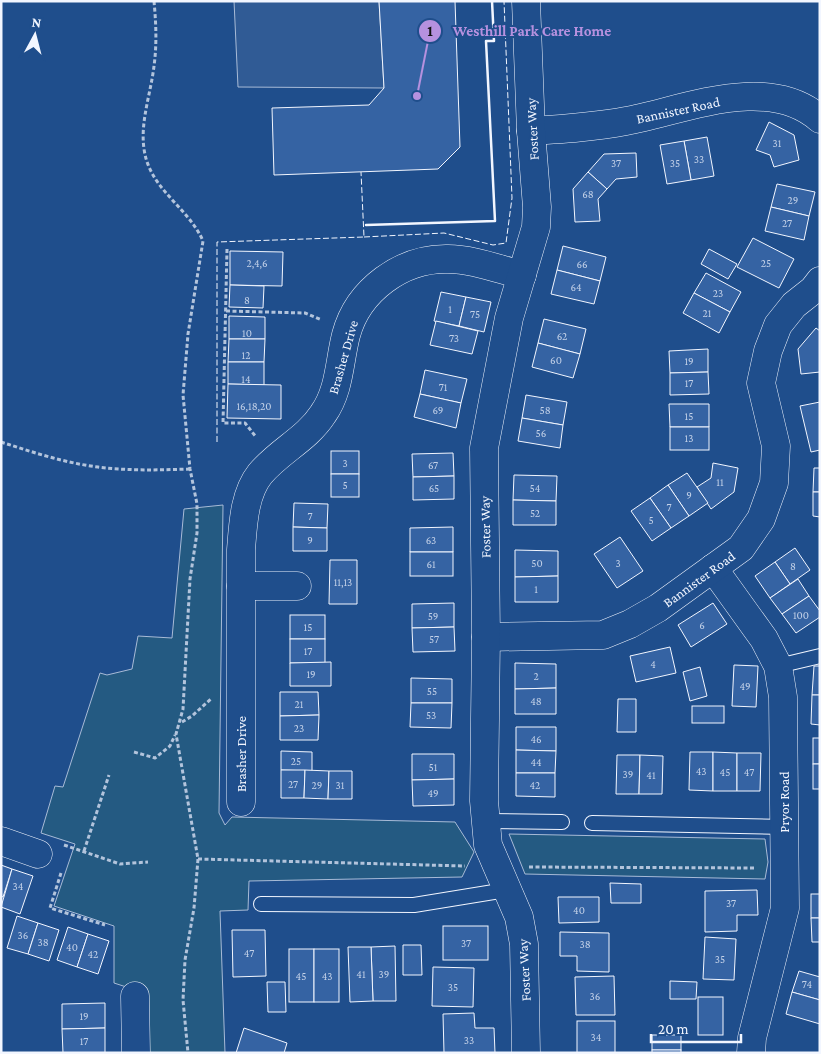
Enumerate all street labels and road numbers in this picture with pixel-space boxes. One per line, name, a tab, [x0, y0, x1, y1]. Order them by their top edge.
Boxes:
street label: Bannister Road	[635, 93, 722, 127]
street label: Foster Way	[522, 97, 542, 161]
street label: Brasher Drive	[325, 318, 361, 396]
street label: Foster Way	[476, 495, 494, 558]
street label: Bannister Road	[660, 547, 739, 610]
street label: Brasher Drive	[233, 716, 249, 792]
street label: Pryor Road	[776, 771, 792, 833]
street label: Foster Way	[514, 938, 534, 1002]

